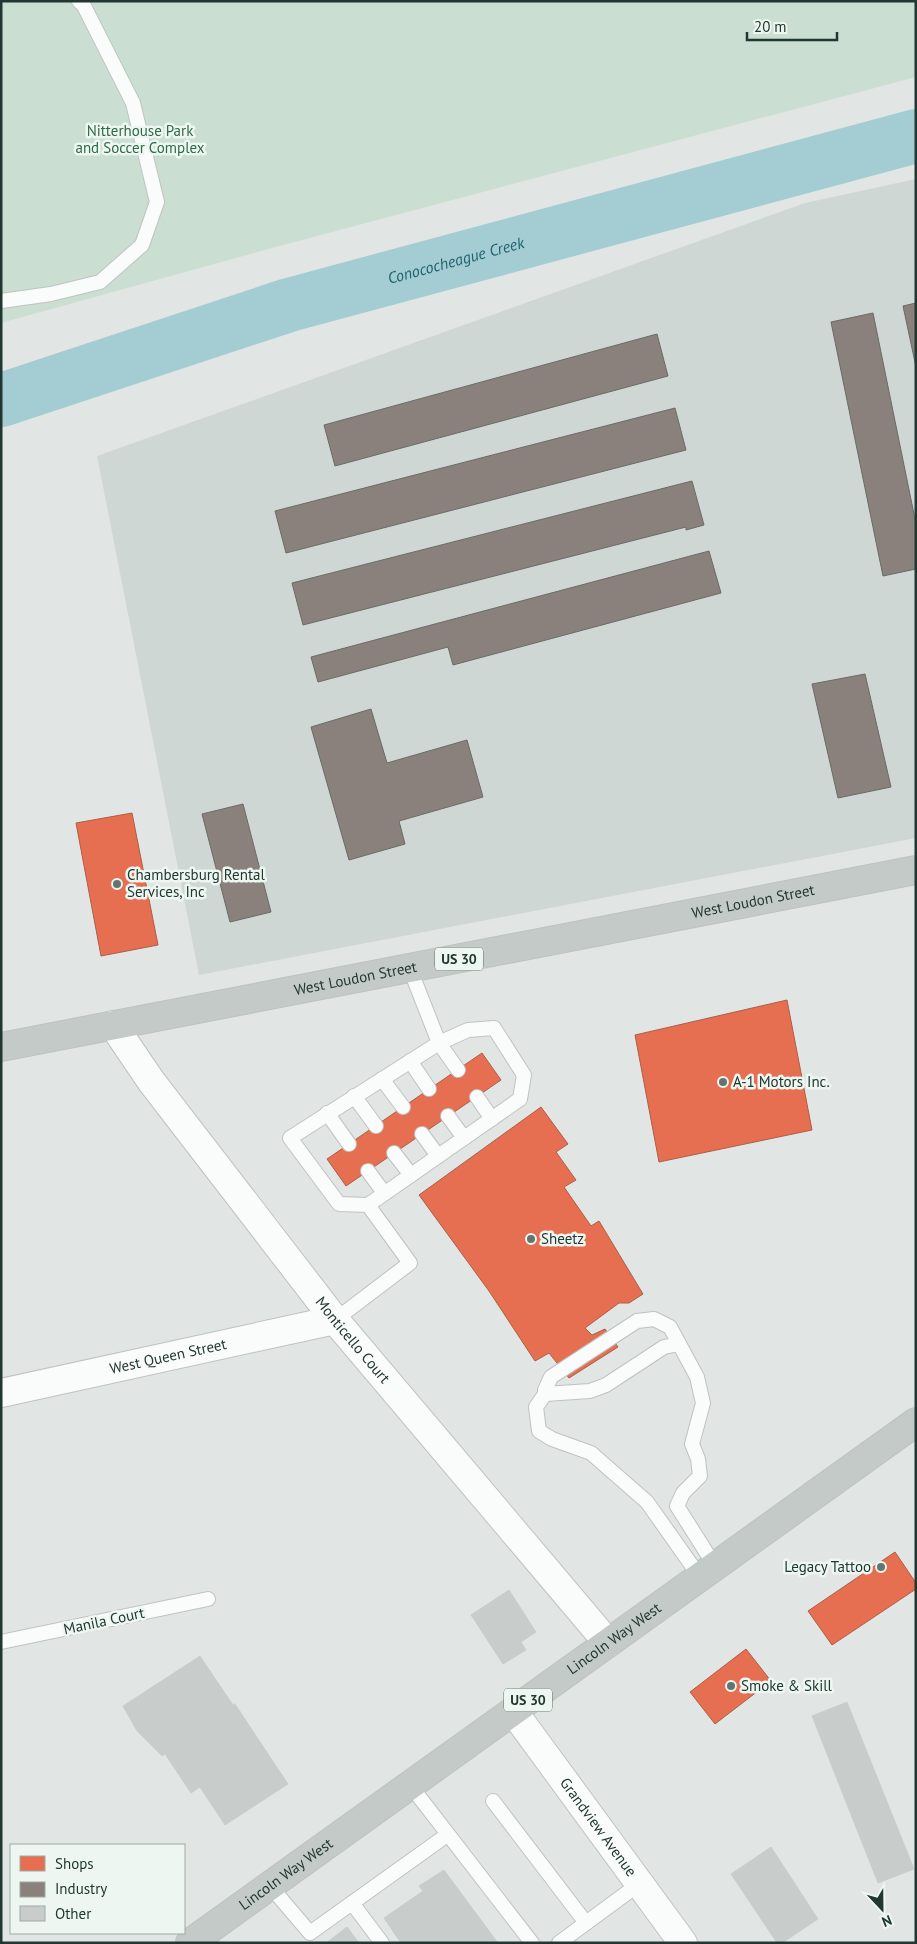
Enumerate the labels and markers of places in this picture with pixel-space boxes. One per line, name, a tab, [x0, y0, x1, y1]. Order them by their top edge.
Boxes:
place label: Chambersburg Rental Services, Inc	[127, 865, 265, 901]
marker: Chambersburg Rental Services, Inc	[111, 878, 123, 890]
place label: A-1 Motors Inc.	[733, 1072, 830, 1091]
marker: A-1 Motors Inc.	[717, 1076, 729, 1088]
place label: Sheetz	[541, 1229, 584, 1248]
marker: Sheetz	[525, 1233, 537, 1245]
place label: Legacy Tattoo	[784, 1557, 871, 1576]
marker: Legacy Tattoo	[875, 1561, 887, 1573]
place label: Smoke & Skill	[741, 1676, 833, 1695]
marker: Smoke & Skill	[725, 1680, 737, 1692]

